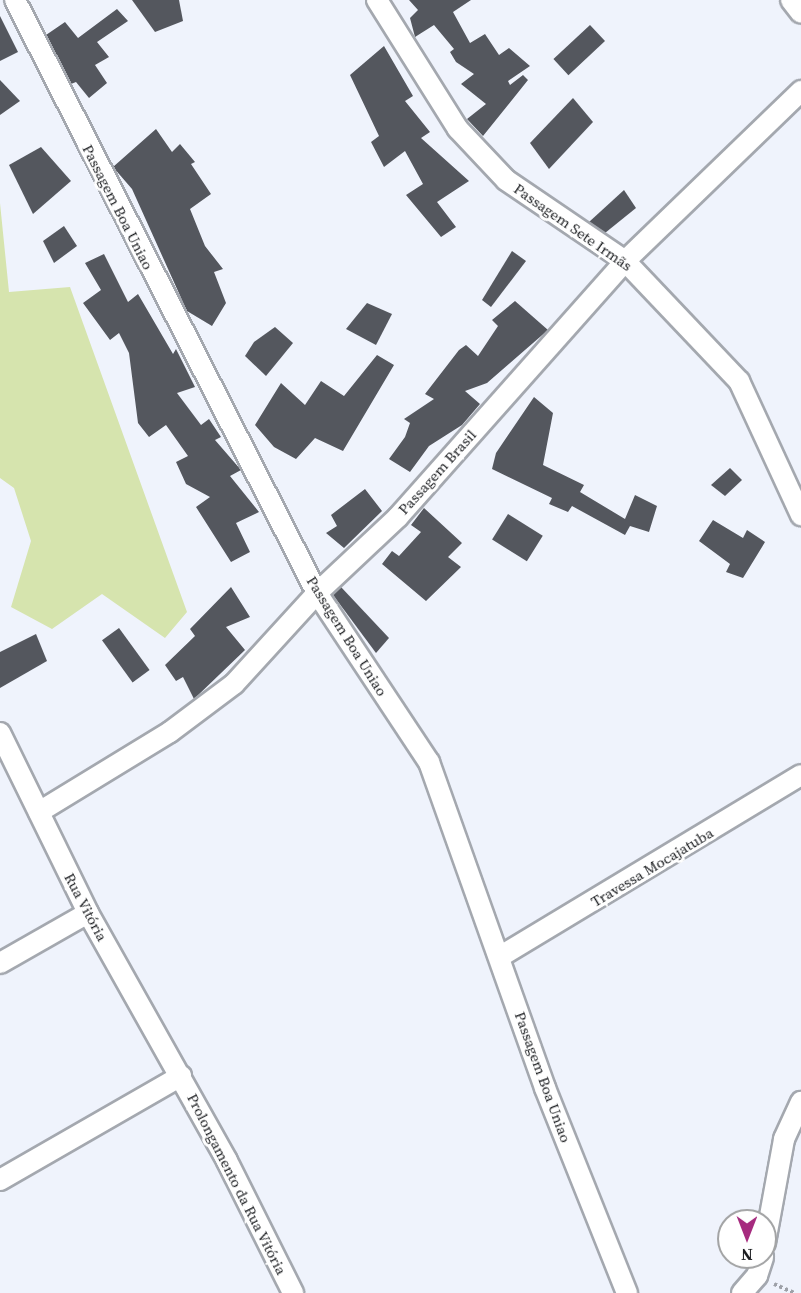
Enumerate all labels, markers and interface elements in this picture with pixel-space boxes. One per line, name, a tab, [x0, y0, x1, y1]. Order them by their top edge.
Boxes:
street label: Passagem Boa Uniao	[79, 141, 157, 273]
street label: Passagem Sete Irmãs	[510, 179, 636, 275]
street label: Passagem Brasil	[394, 426, 480, 518]
street label: Passagem Boa Uniao	[303, 573, 391, 699]
street label: Travessa Mocajatuba	[588, 823, 716, 911]
street label: Rua Vitória	[60, 870, 112, 944]
street label: Passagem Boa Uniao	[511, 1009, 575, 1145]
street label: Prolongamento da Rua Vitória	[183, 1090, 291, 1278]
north arrow	[717, 1209, 777, 1269]
text: N	[741, 1244, 753, 1266]

